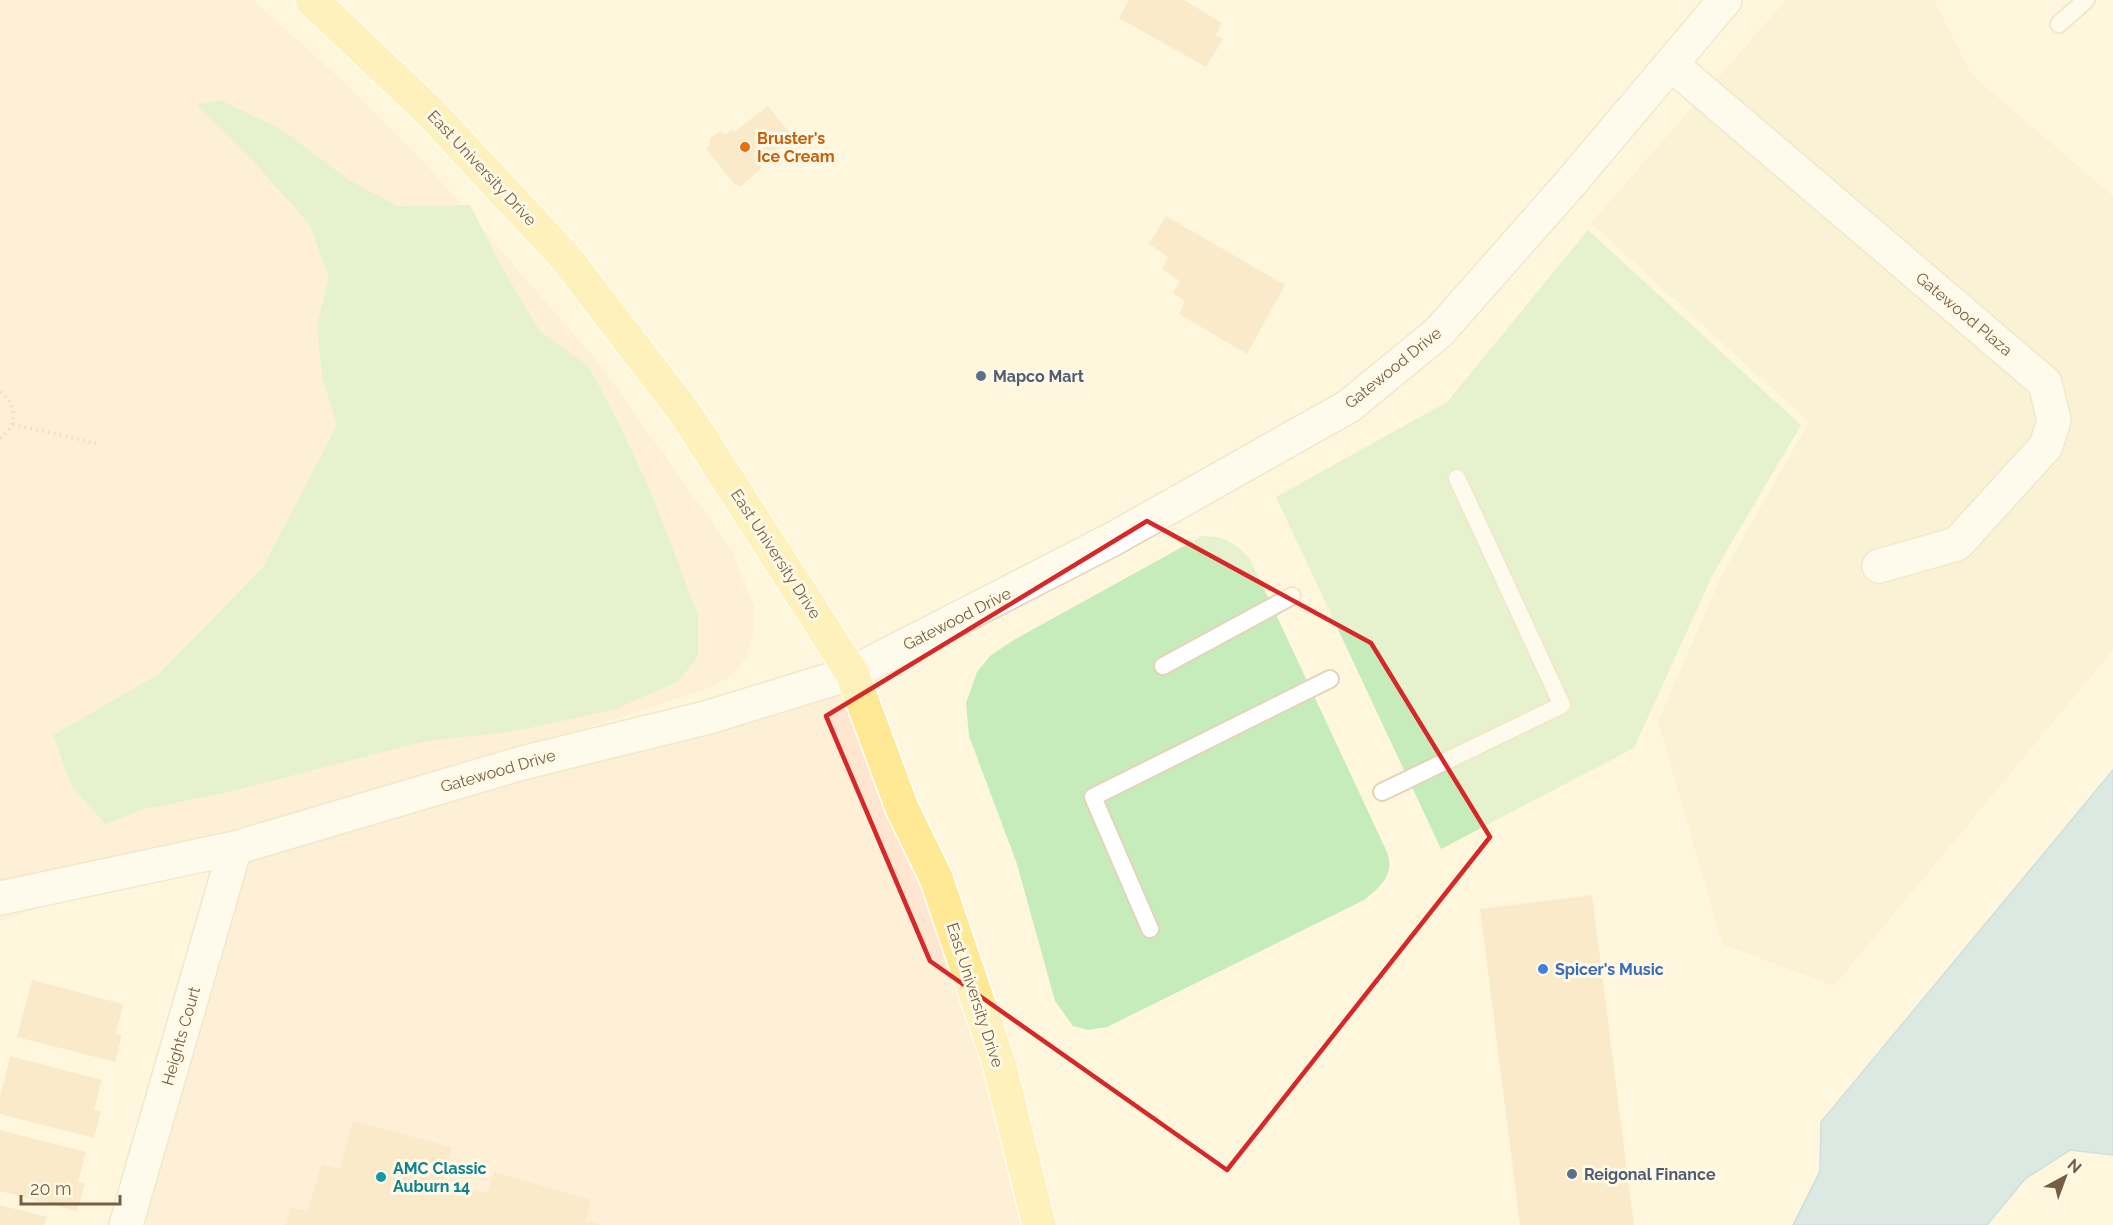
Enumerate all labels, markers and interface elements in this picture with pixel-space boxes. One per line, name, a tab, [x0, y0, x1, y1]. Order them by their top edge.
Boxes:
street label: East University Drive	[424, 106, 540, 230]
place label: Bruster's Ice Cream	[757, 129, 835, 166]
marker: Bruster's Ice Cream	[738, 140, 752, 154]
street label: Gatewood Plaza	[1912, 268, 2016, 360]
street label: Gatewood Drive	[1341, 323, 1445, 413]
place label: Mapco Mart	[993, 367, 1084, 386]
marker: Mapco Mart	[974, 369, 988, 383]
street label: East University Drive	[727, 486, 825, 622]
street label: Gatewood Drive	[900, 584, 1014, 654]
street label: Gatewood Drive	[438, 746, 558, 796]
street label: East University Drive	[943, 920, 1007, 1070]
place label: Spicer's Music	[1555, 960, 1664, 979]
marker: Spicer's Music	[1536, 962, 1550, 976]
street label: Heights Court	[158, 984, 204, 1088]
north arrow	[2035, 1147, 2095, 1207]
text: N	[2064, 1155, 2085, 1177]
place label: AMC Classic Auburn 14	[393, 1159, 487, 1196]
place label: Reigonal Finance	[1584, 1165, 1716, 1184]
marker: Reigonal Finance	[1565, 1167, 1579, 1181]
scale bar	[21, 1168, 120, 1206]
marker: AMC Classic Auburn 14	[374, 1170, 388, 1184]
text: 20 m	[30, 1178, 72, 1199]

